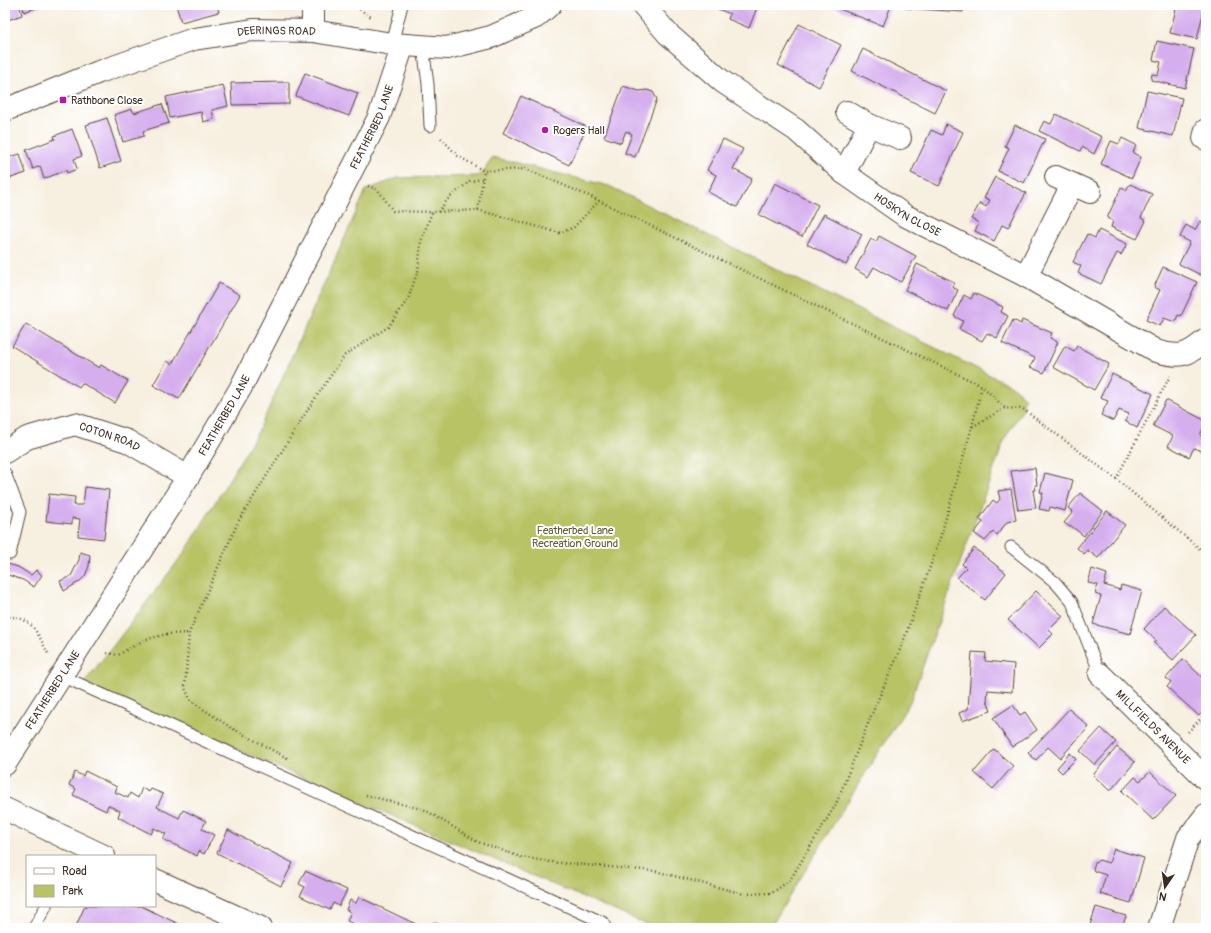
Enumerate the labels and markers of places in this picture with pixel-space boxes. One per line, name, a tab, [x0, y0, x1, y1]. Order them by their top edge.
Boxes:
place label: Rathbone Close	[71, 94, 143, 107]
marker: Rathbone Close	[58, 95, 68, 105]
place label: Rogers Hall	[553, 124, 605, 137]
marker: Rogers Hall	[540, 125, 550, 135]

